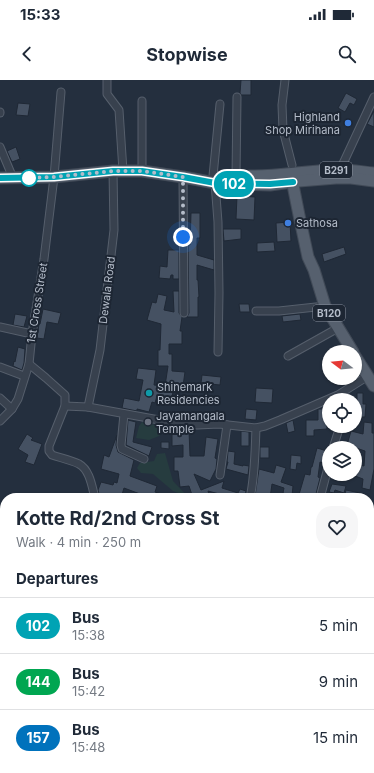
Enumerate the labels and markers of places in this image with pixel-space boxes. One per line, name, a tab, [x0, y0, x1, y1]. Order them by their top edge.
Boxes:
place label: Highland Shop Mirihana	[265, 110, 340, 137]
marker: Highland Shop Mirihana	[343, 118, 353, 128]
unlabelled marker	[20, 169, 38, 187]
place label: Sathosa	[296, 216, 338, 230]
marker: Sathosa	[283, 218, 293, 228]
place label: Shinemark Residencies	[157, 380, 220, 407]
marker: Shinemark Residencies	[144, 388, 154, 398]
place label: Jayamangala Temple	[156, 409, 225, 436]
marker: Jayamangala Temple	[143, 417, 153, 427]

